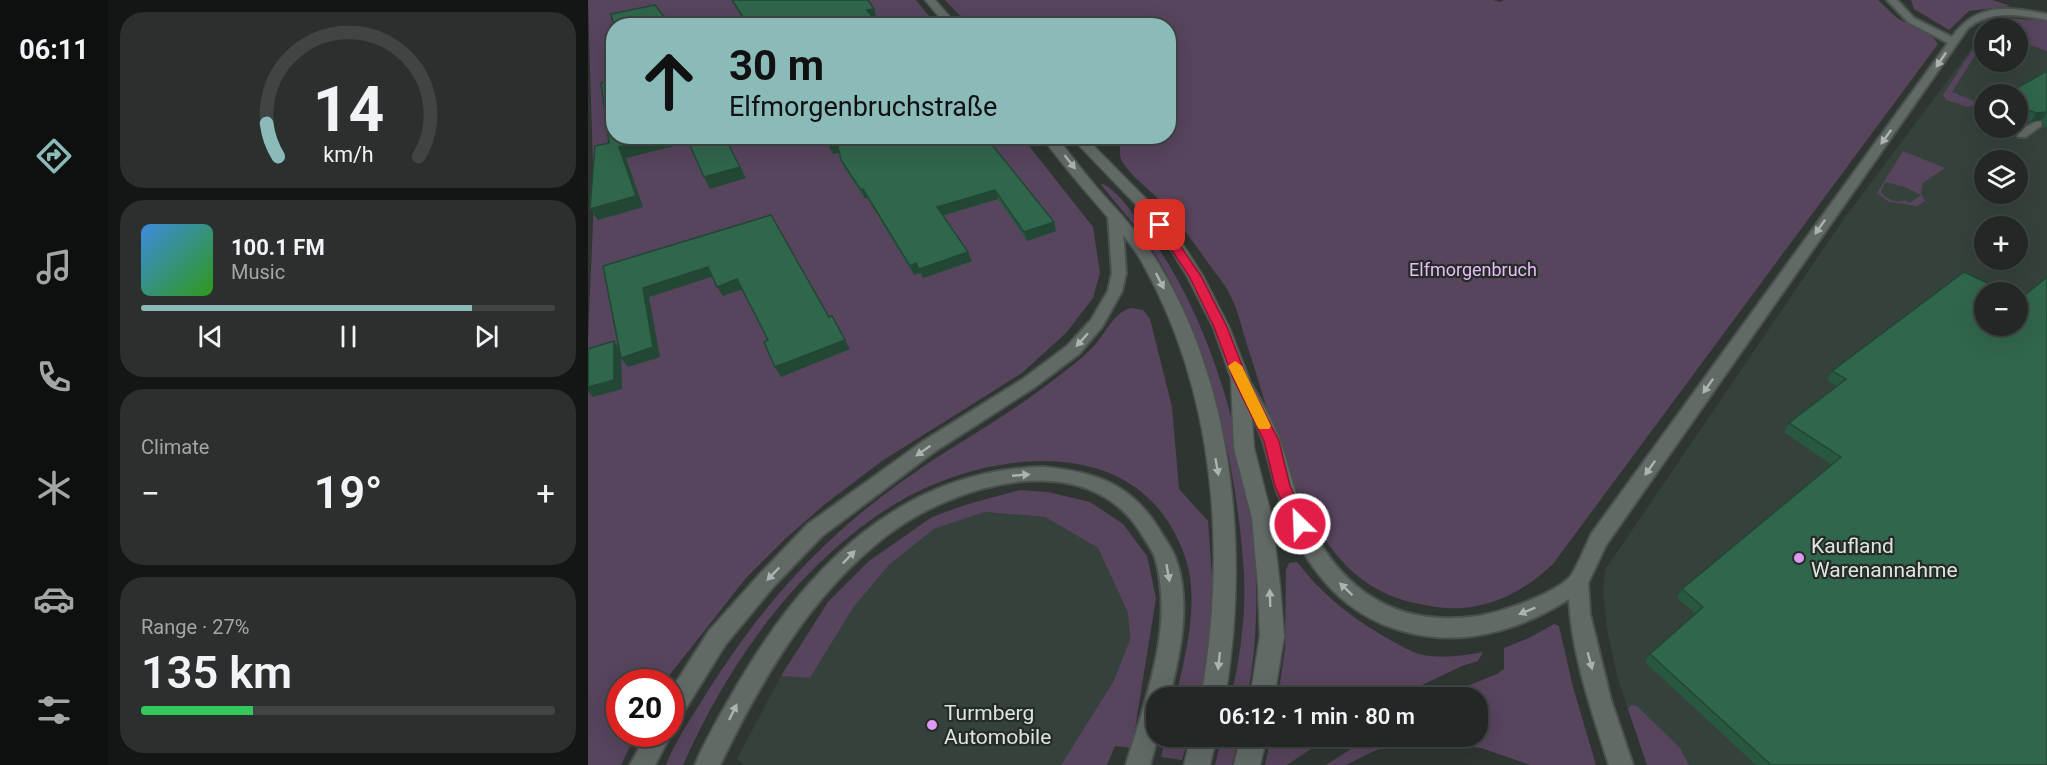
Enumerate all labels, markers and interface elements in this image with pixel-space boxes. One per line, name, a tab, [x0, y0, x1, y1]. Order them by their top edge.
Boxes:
map controls	[1974, 18, 2028, 336]
button: sound	[1974, 18, 2028, 72]
text: 06:11	[19, 34, 89, 66]
text: 30 m	[729, 41, 824, 90]
icon: ahead	[630, 42, 708, 120]
one-way arrow	[1935, 51, 1947, 67]
text: 14	[312, 73, 384, 146]
button: search	[1974, 84, 2028, 138]
text: Elfmorgenbruchstraße	[729, 91, 997, 123]
one-way arrow	[1880, 128, 1892, 144]
icon: directions	[33, 135, 75, 177]
text: km/h	[323, 143, 373, 168]
button: layers	[1974, 150, 2028, 204]
one-way arrow	[1063, 155, 1075, 170]
pin	[1134, 199, 1185, 250]
icon: arrive	[1143, 208, 1176, 241]
button: +	[1974, 216, 2028, 270]
one-way arrow	[1814, 218, 1826, 234]
text: 100.1 FM	[231, 235, 325, 260]
icon: music	[33, 246, 75, 288]
park label: Elfmorgenbruch	[1409, 259, 1537, 280]
text: Music	[231, 260, 285, 284]
one-way arrow	[1155, 273, 1164, 290]
button: −	[1974, 282, 2028, 336]
icon: previous	[194, 320, 227, 353]
icon: pause	[332, 320, 365, 353]
icon: next	[470, 320, 503, 353]
one-way arrow	[1075, 332, 1089, 347]
icon: phone	[33, 356, 75, 398]
one-way arrow	[1702, 378, 1714, 394]
text: Climate	[141, 435, 209, 459]
one-way arrow	[915, 445, 931, 457]
one-way arrow	[1213, 457, 1222, 476]
one-way arrow	[1644, 460, 1656, 476]
text: 19°	[314, 466, 382, 519]
icon: climate	[33, 467, 75, 509]
one-way arrow	[1012, 470, 1031, 479]
text: −	[141, 474, 160, 513]
text: +	[536, 474, 555, 513]
position arrow	[1268, 492, 1332, 556]
place label: Kaufland Warenannahme	[1811, 534, 1958, 582]
one-way arrow	[841, 550, 855, 564]
marker: Kaufland Warenannahme	[1792, 551, 1806, 565]
one-way arrow	[1164, 564, 1173, 583]
one-way arrow	[766, 567, 780, 581]
icon: car	[33, 578, 75, 620]
one-way arrow	[1339, 582, 1353, 596]
one-way arrow	[1265, 588, 1274, 607]
one-way arrow	[1518, 606, 1536, 616]
text: Range · 27%	[141, 615, 249, 639]
text: 135 km	[141, 646, 292, 699]
one-way arrow	[1214, 652, 1224, 671]
one-way arrow	[1585, 652, 1595, 670]
speed limit sign: 20	[606, 669, 684, 747]
icon: filters	[33, 689, 75, 731]
place label: Turmberg Automobile	[944, 701, 1051, 749]
one-way arrow	[728, 704, 738, 721]
text: 06:12 · 1 min · 80 m	[1219, 704, 1415, 729]
marker: Turmberg Automobile	[925, 718, 939, 732]

